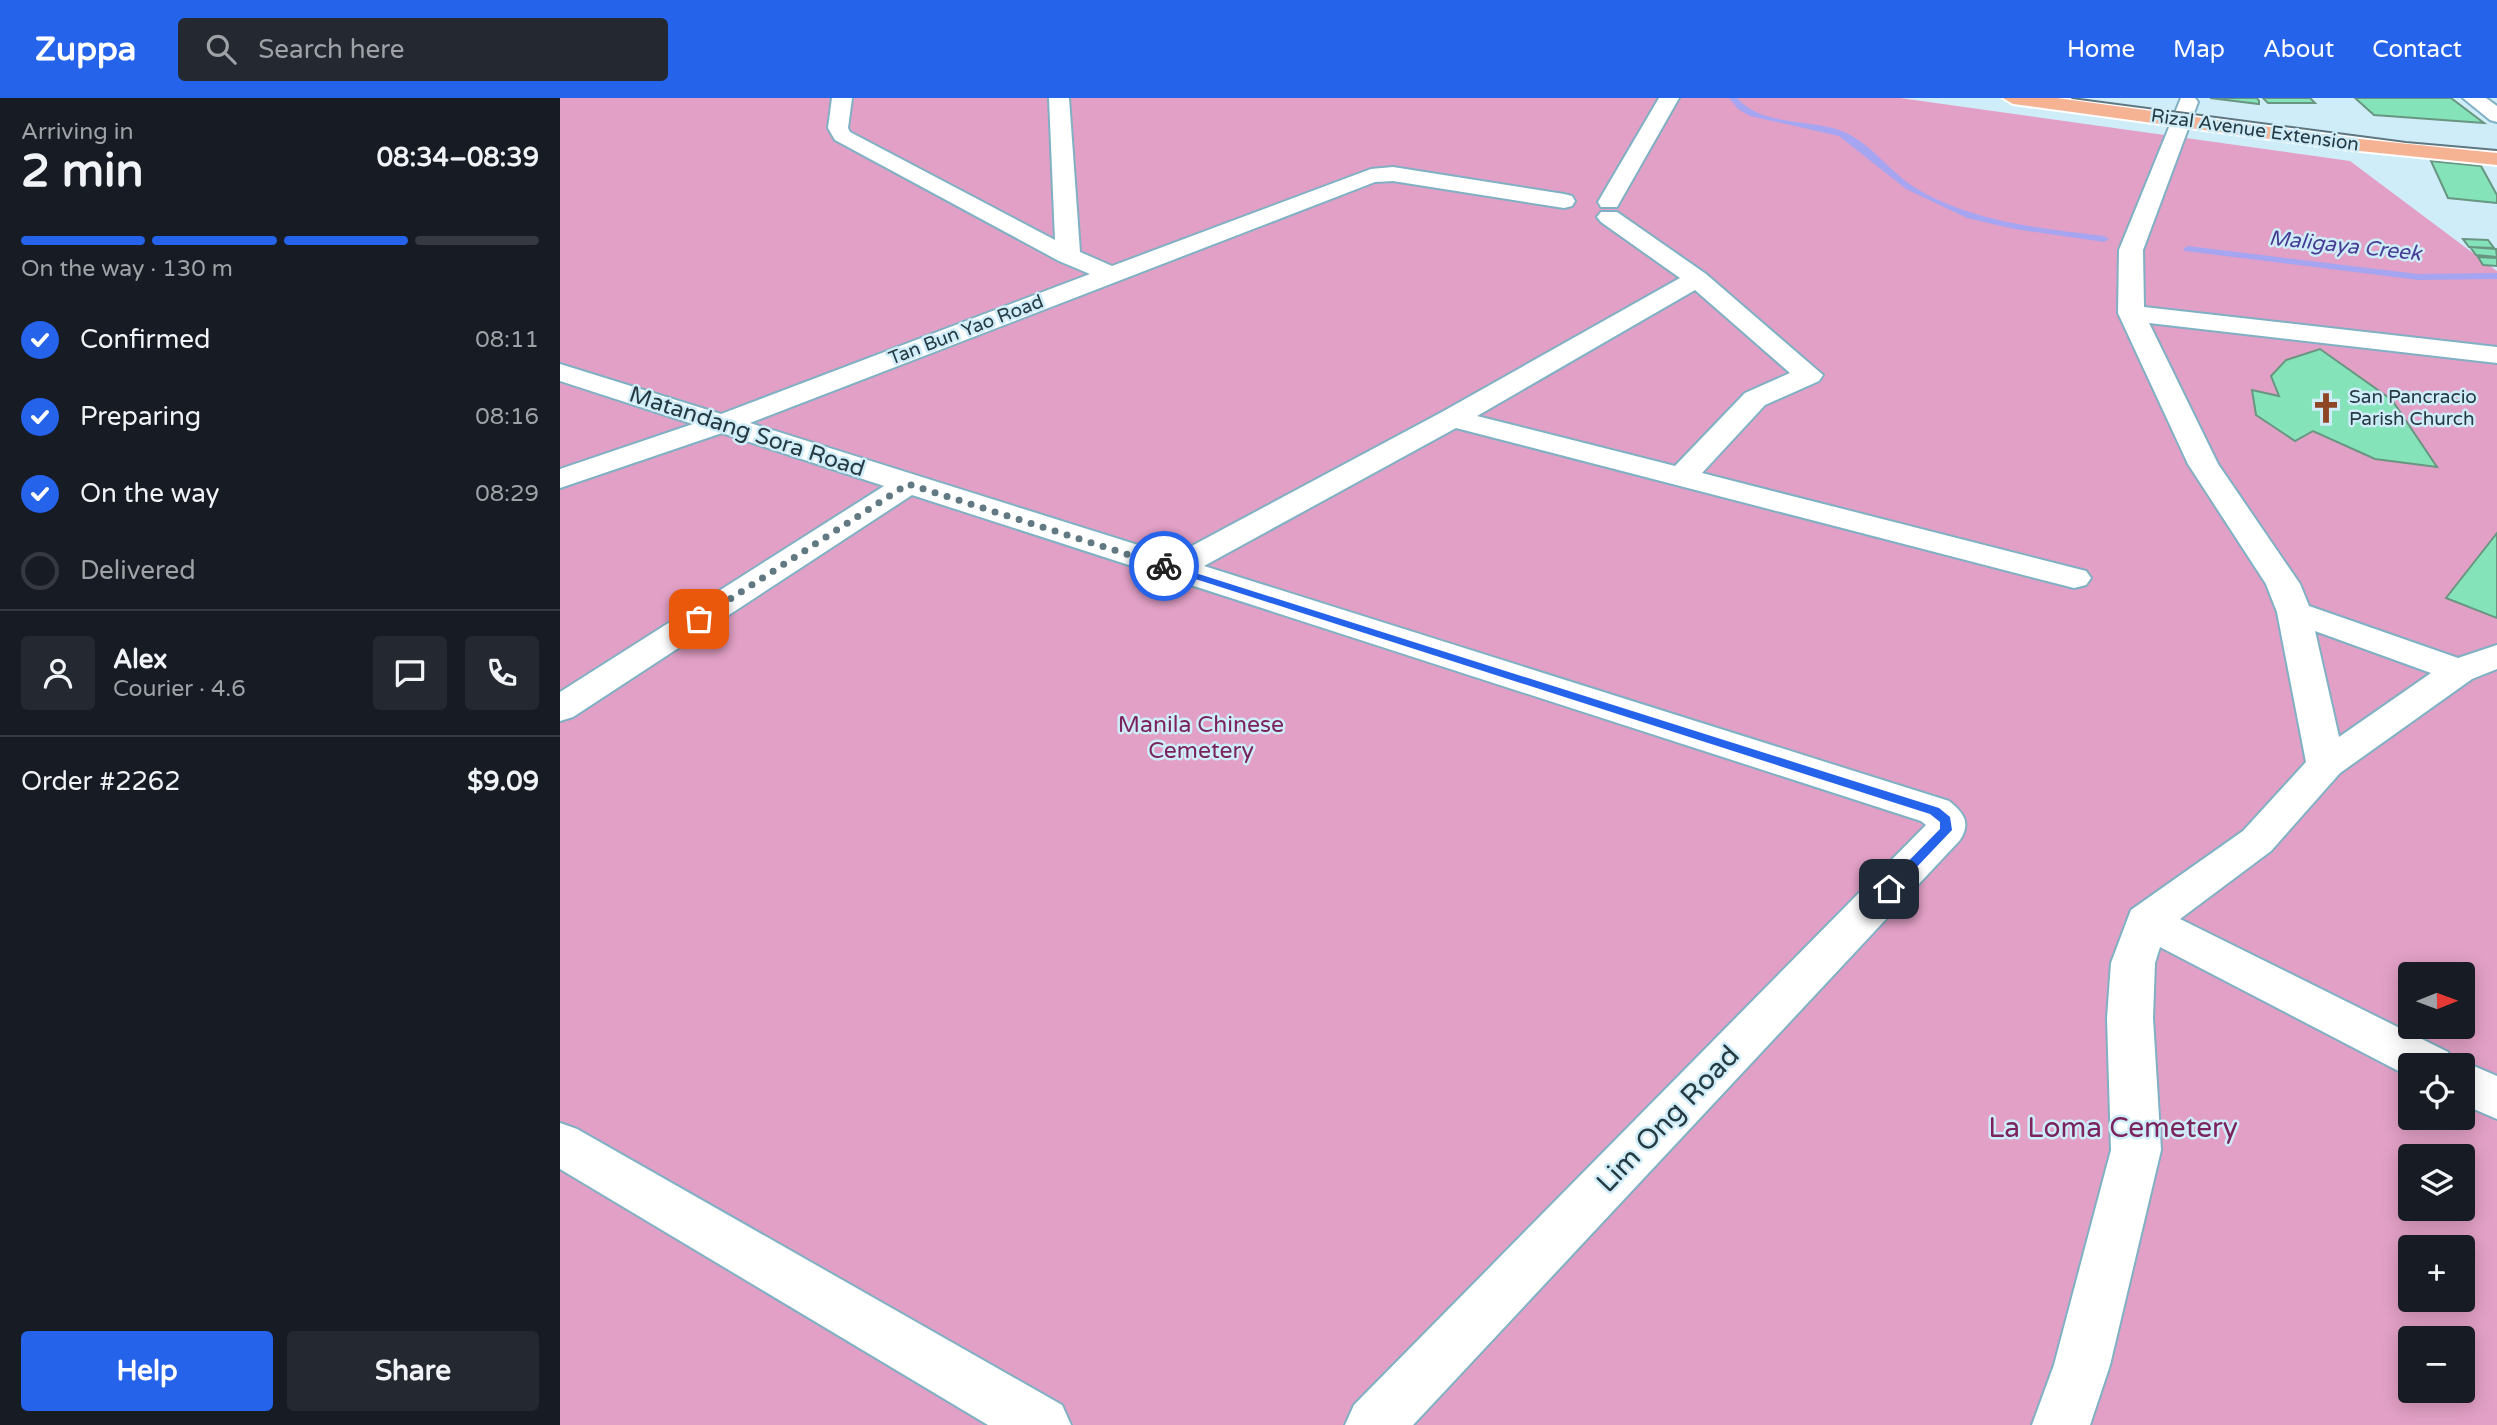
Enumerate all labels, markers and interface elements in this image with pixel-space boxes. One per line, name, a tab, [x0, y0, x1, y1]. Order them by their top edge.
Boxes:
search box	[178, 18, 668, 81]
text: Zuppa	[35, 30, 136, 69]
icon: search	[202, 30, 240, 68]
text: Search here	[258, 34, 405, 65]
text: Home	[2067, 35, 2135, 64]
text: Map	[2173, 35, 2225, 64]
text: About	[2263, 35, 2334, 64]
text: Contact	[2372, 35, 2462, 64]
street label: Rizal Avenue Extension	[2150, 105, 2360, 155]
text: Arriving in	[21, 118, 134, 146]
text: 08:34–08:39	[377, 142, 539, 173]
text: 2 min	[21, 144, 144, 199]
water label: Maligaya Creek	[2268, 226, 2424, 267]
text: On the way · 130 m	[21, 255, 233, 283]
street label: Tan Bun Yao Road	[886, 290, 1046, 370]
icon: check	[21, 321, 59, 359]
text: Confirmed	[80, 324, 210, 355]
text: 08:11	[475, 326, 539, 354]
street label: Matandang Sora Road	[626, 381, 868, 483]
place label: San Pancracio Parish Church	[2349, 386, 2477, 430]
church icon: San Pancracio Parish Church	[2309, 391, 2343, 425]
icon: check	[21, 398, 59, 436]
text: Preparing	[80, 401, 201, 432]
text: 08:16	[475, 403, 539, 431]
icon: check	[21, 475, 59, 513]
text: On the way	[80, 478, 220, 509]
text: 08:29	[475, 480, 539, 508]
courier	[1129, 531, 1199, 601]
icon: bike	[1145, 547, 1183, 585]
text: Delivered	[80, 555, 196, 586]
pin	[669, 589, 729, 649]
icon: bag	[680, 600, 718, 638]
button: person	[21, 636, 95, 710]
button: chat	[373, 636, 447, 710]
button: phone	[465, 636, 539, 710]
text: Alex	[113, 644, 167, 675]
text: Courier · 4.6	[113, 675, 246, 703]
park label: Manila Chinese Cemetery	[1118, 711, 1284, 765]
text: Order #2262	[21, 766, 181, 797]
text: $9.09	[467, 766, 539, 797]
pin	[1859, 859, 1919, 919]
icon: home	[1870, 870, 1908, 908]
north arrow	[2398, 962, 2474, 1040]
map controls	[2398, 962, 2475, 1403]
street label: Lim Ong Road	[1589, 1039, 1747, 1199]
button: locate	[2398, 1053, 2475, 1130]
park label: La Loma Cemetery	[1988, 1111, 2238, 1145]
button: layers	[2398, 1144, 2475, 1221]
button: +	[2398, 1235, 2475, 1312]
button: −	[2398, 1326, 2475, 1403]
button: Help	[21, 1331, 273, 1411]
button: Share	[287, 1331, 539, 1411]

